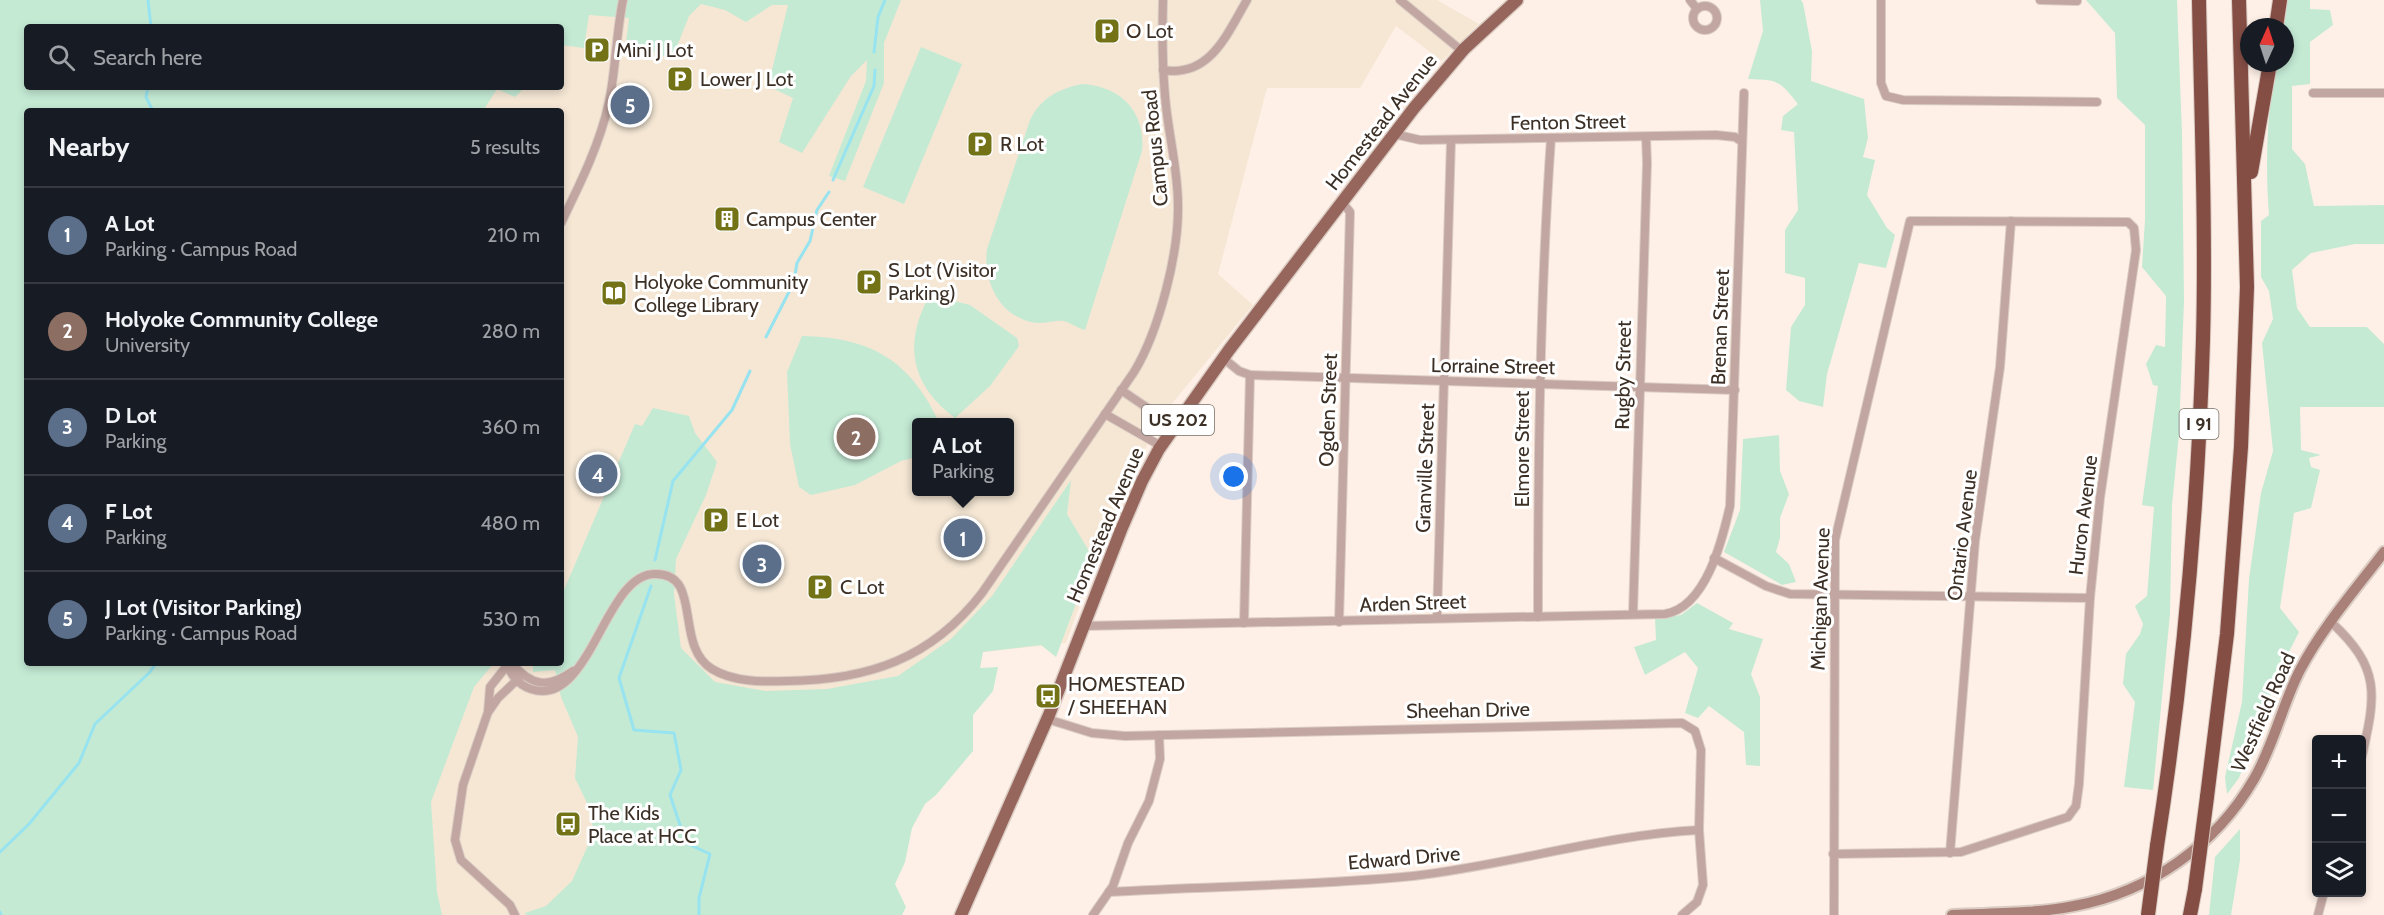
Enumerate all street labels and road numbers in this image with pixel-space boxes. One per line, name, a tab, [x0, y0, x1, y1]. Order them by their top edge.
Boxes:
street label: Homestead Avenue	[1320, 49, 1442, 195]
street label: Campus Road	[1137, 88, 1173, 208]
street label: Fenton Street	[1510, 109, 1626, 135]
street label: Brenan Street	[1706, 268, 1734, 385]
street label: Rugby Street	[1610, 320, 1636, 430]
street label: Ogden Street	[1314, 353, 1342, 467]
street label: Lorraine Street	[1431, 353, 1556, 379]
street label: Elmore Street	[1510, 390, 1534, 507]
street label: Granville Street	[1411, 403, 1439, 533]
road number: US 202	[1142, 405, 1214, 435]
road number: I 91	[2180, 409, 2218, 439]
street label: Homestead Avenue	[1061, 444, 1149, 606]
street label: Huron Avenue	[2064, 454, 2102, 576]
street label: Ontario Avenue	[1942, 468, 1982, 602]
street label: Michigan Avenue	[1806, 527, 1834, 671]
street label: Arden Street	[1359, 589, 1467, 617]
street label: Westfield Road	[2226, 649, 2300, 775]
street label: Sheehan Drive	[1406, 697, 1530, 723]
street label: Edward Drive	[1347, 841, 1461, 875]

